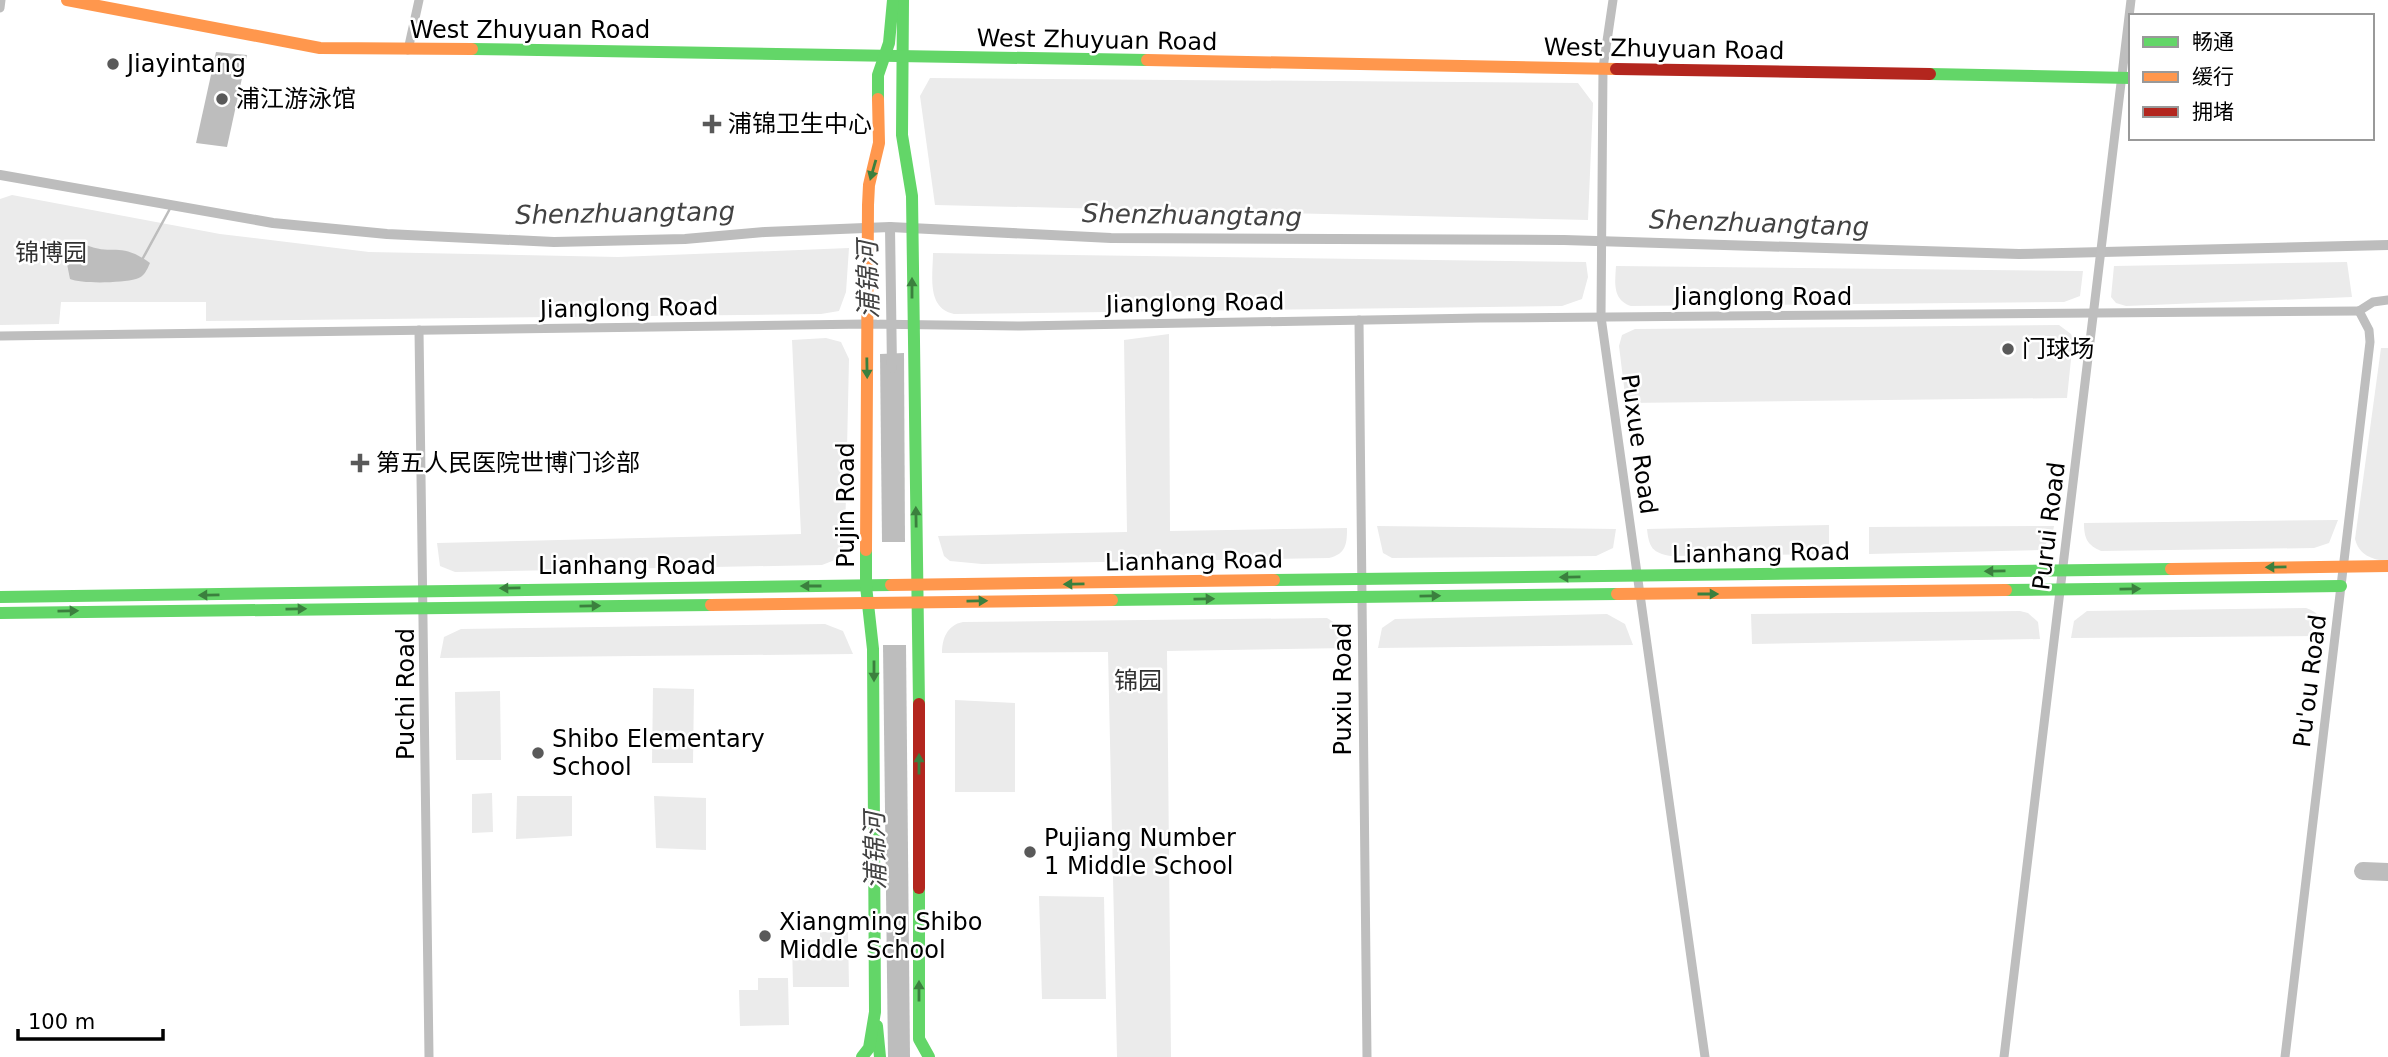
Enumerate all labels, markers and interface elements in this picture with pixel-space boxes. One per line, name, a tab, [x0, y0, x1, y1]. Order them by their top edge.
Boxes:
legend	[2129, 14, 2374, 140]
street label: West Zhuyuan Road	[410, 16, 650, 44]
street label: West Zhuyuan Road	[976, 24, 1218, 56]
text: 畅通	[2192, 30, 2234, 54]
street label: West Zhuyuan Road	[1543, 33, 1785, 65]
place label: Jiayintang	[125, 50, 246, 78]
marker: Jiayintang	[105, 56, 121, 72]
text: 缓行	[2192, 65, 2234, 89]
place label: 浦江游泳馆	[236, 85, 356, 113]
marker: 浦江游泳馆	[214, 91, 230, 107]
text: 拥堵	[2192, 100, 2234, 124]
place label: 浦锦卫生中心	[728, 110, 872, 138]
marker: 浦锦卫生中心	[702, 114, 722, 134]
one-way arrow	[867, 160, 878, 182]
water label: Shenzhuangtang	[515, 196, 735, 230]
water label: Shenzhuangtang	[1082, 198, 1302, 232]
water label: Shenzhuangtang	[1648, 204, 1870, 242]
water label: 浦锦河	[852, 236, 884, 319]
park label: 锦博园	[15, 239, 87, 267]
one-way arrow	[906, 277, 918, 299]
street label: Jianglong Road	[1672, 283, 1852, 311]
street label: Jianglong Road	[1103, 287, 1285, 319]
street label: Jianglong Road	[537, 292, 719, 324]
place label: 门球场	[2022, 335, 2094, 363]
marker: 门球场	[2000, 341, 2016, 357]
one-way arrow	[861, 358, 872, 380]
street label: Puxue Road	[1615, 372, 1663, 516]
street label: Pujin Road	[832, 442, 860, 568]
place label: 第五人民医院世博门诊部	[376, 449, 640, 477]
marker: 第五人民医院世博门诊部	[350, 453, 370, 473]
street label: Purui Road	[2027, 460, 2071, 592]
one-way arrow	[910, 506, 922, 528]
street label: Lianhang Road	[1672, 537, 1850, 569]
street label: Lianhang Road	[1105, 545, 1283, 577]
street label: Lianhang Road	[538, 552, 716, 580]
one-way arrow	[2264, 561, 2286, 573]
one-way arrow	[1984, 565, 2006, 577]
one-way arrow	[1558, 571, 1580, 582]
one-way arrow	[1062, 578, 1084, 590]
one-way arrow	[800, 580, 822, 592]
one-way arrow	[499, 583, 521, 594]
one-way arrow	[2119, 583, 2141, 595]
one-way arrow	[1698, 588, 1720, 600]
one-way arrow	[198, 589, 220, 600]
one-way arrow	[1419, 591, 1441, 602]
one-way arrow	[1194, 593, 1216, 604]
one-way arrow	[966, 595, 988, 607]
one-way arrow	[580, 600, 602, 612]
one-way arrow	[285, 603, 307, 615]
one-way arrow	[57, 606, 79, 617]
street label: Pu'ou Road	[2288, 613, 2332, 749]
street label: Puxiu Road	[1329, 622, 1357, 756]
street label: Puchi Road	[392, 628, 420, 760]
one-way arrow	[868, 660, 879, 682]
park label: 锦园	[1114, 667, 1162, 695]
place label: Shibo Elementary School	[552, 725, 765, 781]
marker: Shibo Elementary School	[530, 745, 546, 761]
one-way arrow	[913, 752, 925, 774]
water label: 浦锦河	[859, 807, 891, 890]
place label: Pujiang Number 1 Middle School	[1044, 824, 1236, 880]
marker: Pujiang Number 1 Middle School	[1022, 844, 1038, 860]
place label: Xiangming Shibo Middle School	[779, 908, 982, 964]
marker: Xiangming Shibo Middle School	[757, 928, 773, 944]
one-way arrow	[913, 980, 925, 1002]
scale bar	[18, 998, 163, 1042]
text: 100 m	[28, 1010, 95, 1034]

